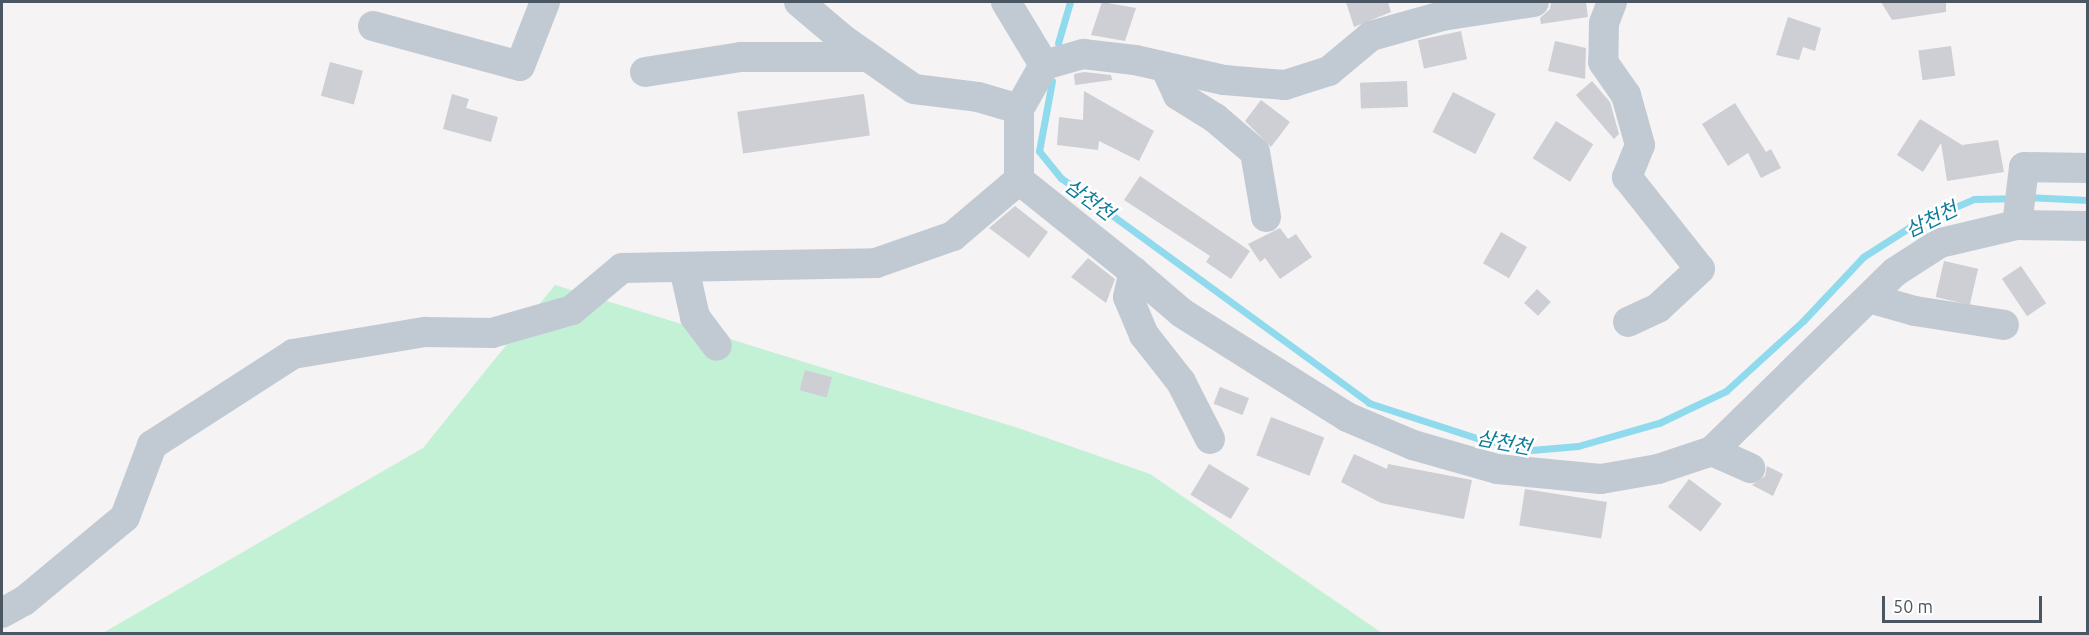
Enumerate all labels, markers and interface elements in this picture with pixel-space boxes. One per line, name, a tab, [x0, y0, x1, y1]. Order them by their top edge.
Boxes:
water label: 삼천천	[1061, 173, 1119, 225]
water label: 삼천천	[1901, 196, 1961, 242]
water label: 삼천천	[1475, 425, 1533, 459]
scale bar	[1885, 584, 2046, 622]
text: 50 m	[1893, 596, 1933, 616]

